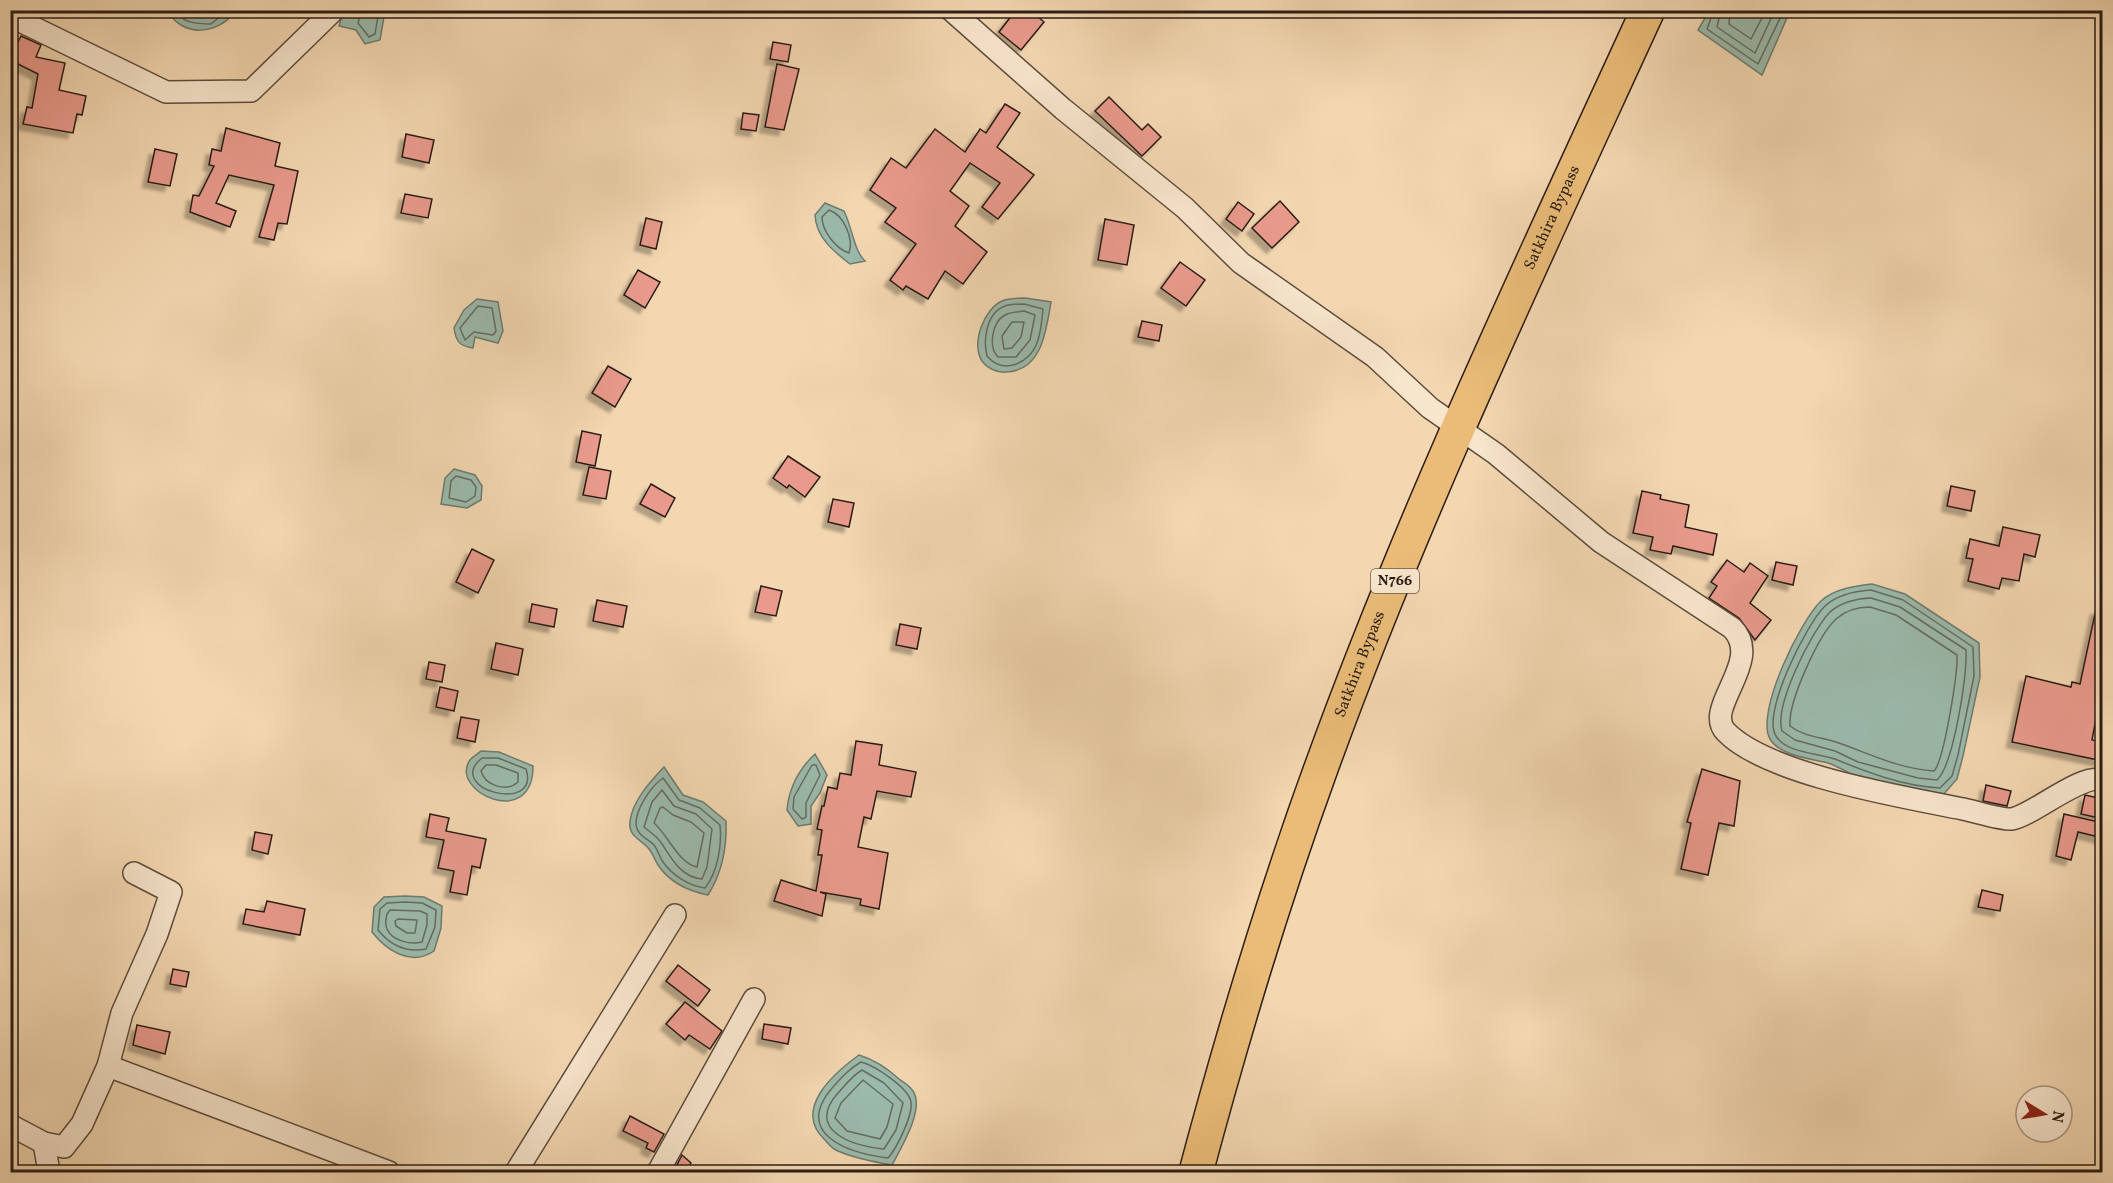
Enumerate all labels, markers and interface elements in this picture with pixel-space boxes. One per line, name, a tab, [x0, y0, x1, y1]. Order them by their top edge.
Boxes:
street label: Satkhira Bypass	[1519, 162, 1586, 274]
road number: N766	[1371, 569, 1419, 593]
street label: Satkhira Bypass	[1330, 608, 1391, 721]
north arrow	[2014, 1084, 2074, 1144]
text: N	[2045, 1109, 2069, 1125]

